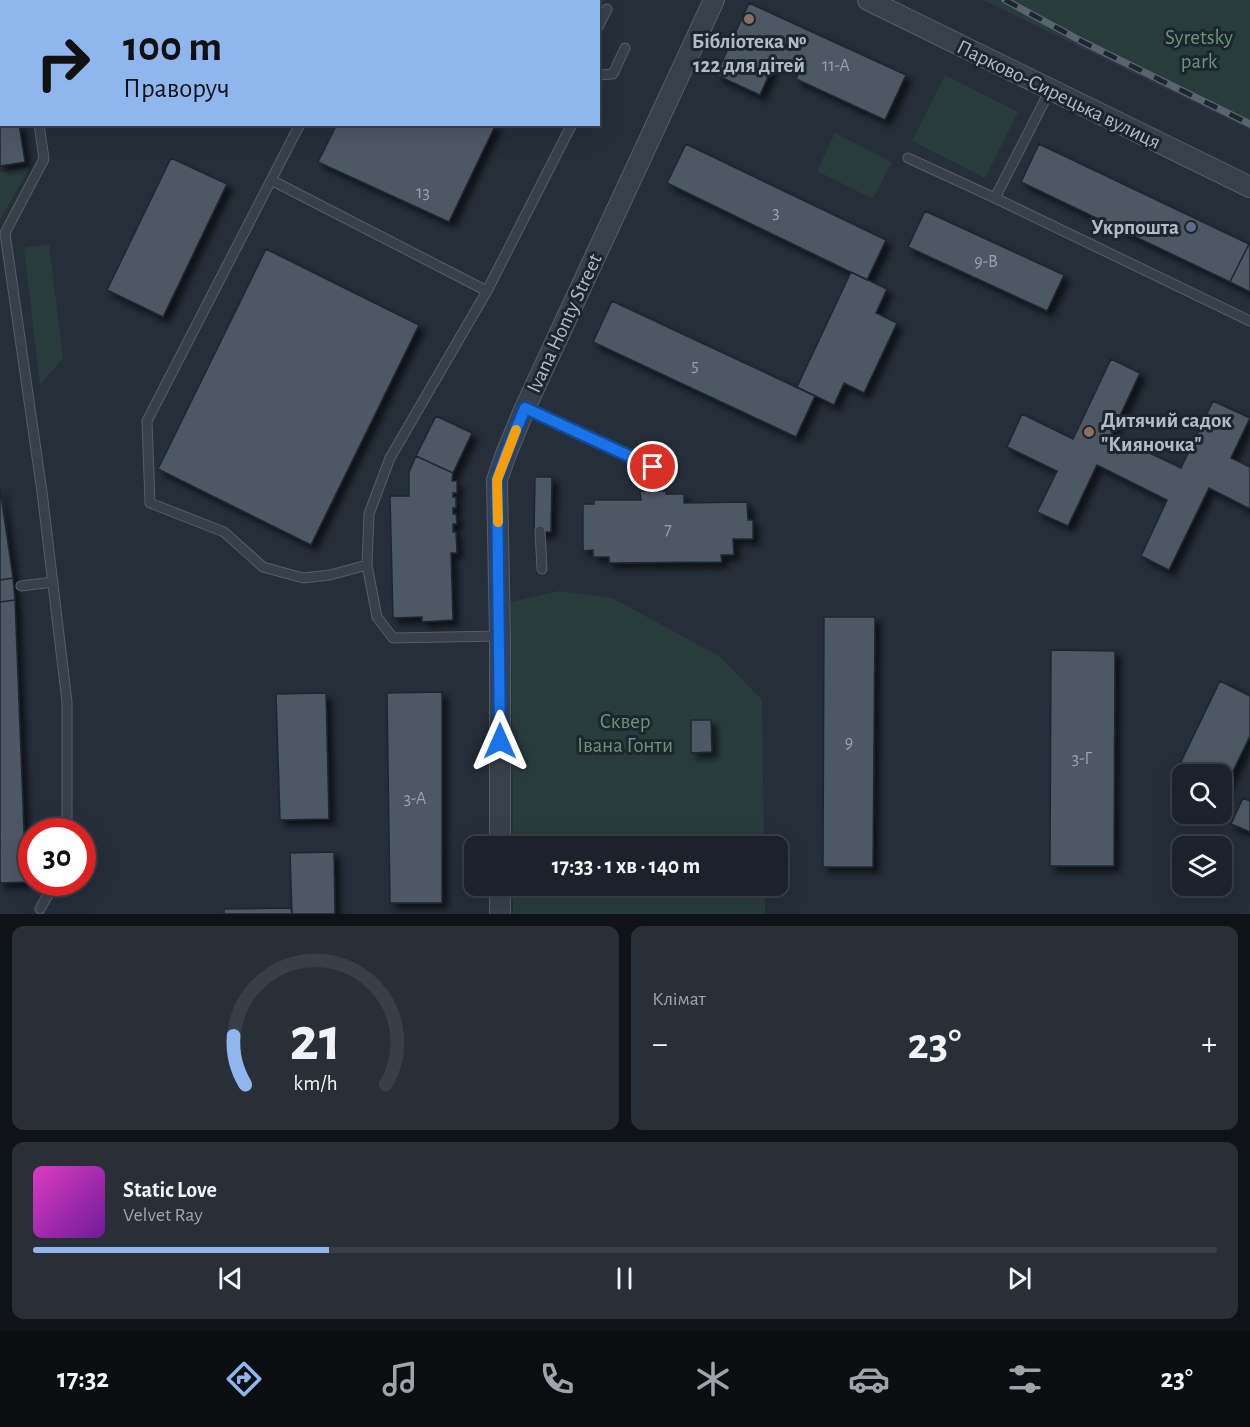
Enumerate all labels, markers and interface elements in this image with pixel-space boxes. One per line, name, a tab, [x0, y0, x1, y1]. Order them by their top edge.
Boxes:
marker: Бібліотека № 122 для дітей	[742, 12, 756, 26]
icon: right	[24, 24, 102, 102]
text: 100 m	[123, 26, 222, 68]
park label: Syretsky park	[1165, 27, 1233, 72]
place label: Бібліотека № 122 для дітей	[692, 31, 806, 76]
street label: Парково-Сирецька вулиця	[954, 36, 1164, 153]
house number: 11-А	[822, 57, 850, 75]
text: Праворуч	[123, 75, 230, 102]
house number: 13	[416, 184, 430, 202]
house number: 3	[772, 204, 780, 222]
place label: Укрпошта	[1091, 217, 1179, 238]
marker: Укрпошта	[1184, 220, 1198, 234]
street label: Ivana Honty Street	[523, 250, 606, 396]
house number: 9-В	[974, 253, 998, 271]
house number: 5	[691, 357, 699, 375]
place label: Дитячий садок "Кияночка"	[1101, 410, 1232, 455]
marker: Дитячий садок "Кияночка"	[1082, 425, 1096, 439]
pin	[627, 441, 678, 492]
icon: arrive	[636, 450, 669, 483]
house number: 7	[664, 521, 672, 539]
position arrow	[468, 709, 532, 773]
park label: Сквер Івана Гонти	[577, 711, 673, 756]
house number: 9	[845, 734, 853, 752]
house number: 3-Г	[1072, 750, 1092, 768]
map controls	[1172, 764, 1232, 896]
button: search	[1172, 764, 1232, 824]
house number: 3-А	[404, 790, 427, 808]
speed limit sign: 30	[18, 818, 96, 896]
button: layers	[1172, 836, 1232, 896]
text: 17:33 · 1 хв · 140 m	[552, 855, 700, 877]
text: Клімат	[652, 989, 706, 1009]
text: 21	[290, 1009, 341, 1071]
text: 23°	[908, 1022, 961, 1067]
text: −	[652, 1028, 668, 1061]
text: +	[1201, 1028, 1217, 1061]
text: km/h	[293, 1073, 338, 1094]
text: Static Love	[123, 1179, 217, 1201]
text: Velvet Ray	[123, 1205, 203, 1225]
icon: previous	[214, 1262, 247, 1295]
icon: pause	[608, 1262, 641, 1295]
icon: next	[1003, 1262, 1036, 1295]
icon: directions	[223, 1358, 265, 1400]
icon: music	[379, 1358, 421, 1400]
icon: phone	[536, 1358, 578, 1400]
icon: climate	[692, 1358, 734, 1400]
icon: car	[848, 1358, 890, 1400]
icon: filters	[1004, 1358, 1046, 1400]
text: 17:32	[57, 1365, 109, 1392]
text: 23°	[1161, 1365, 1193, 1392]

